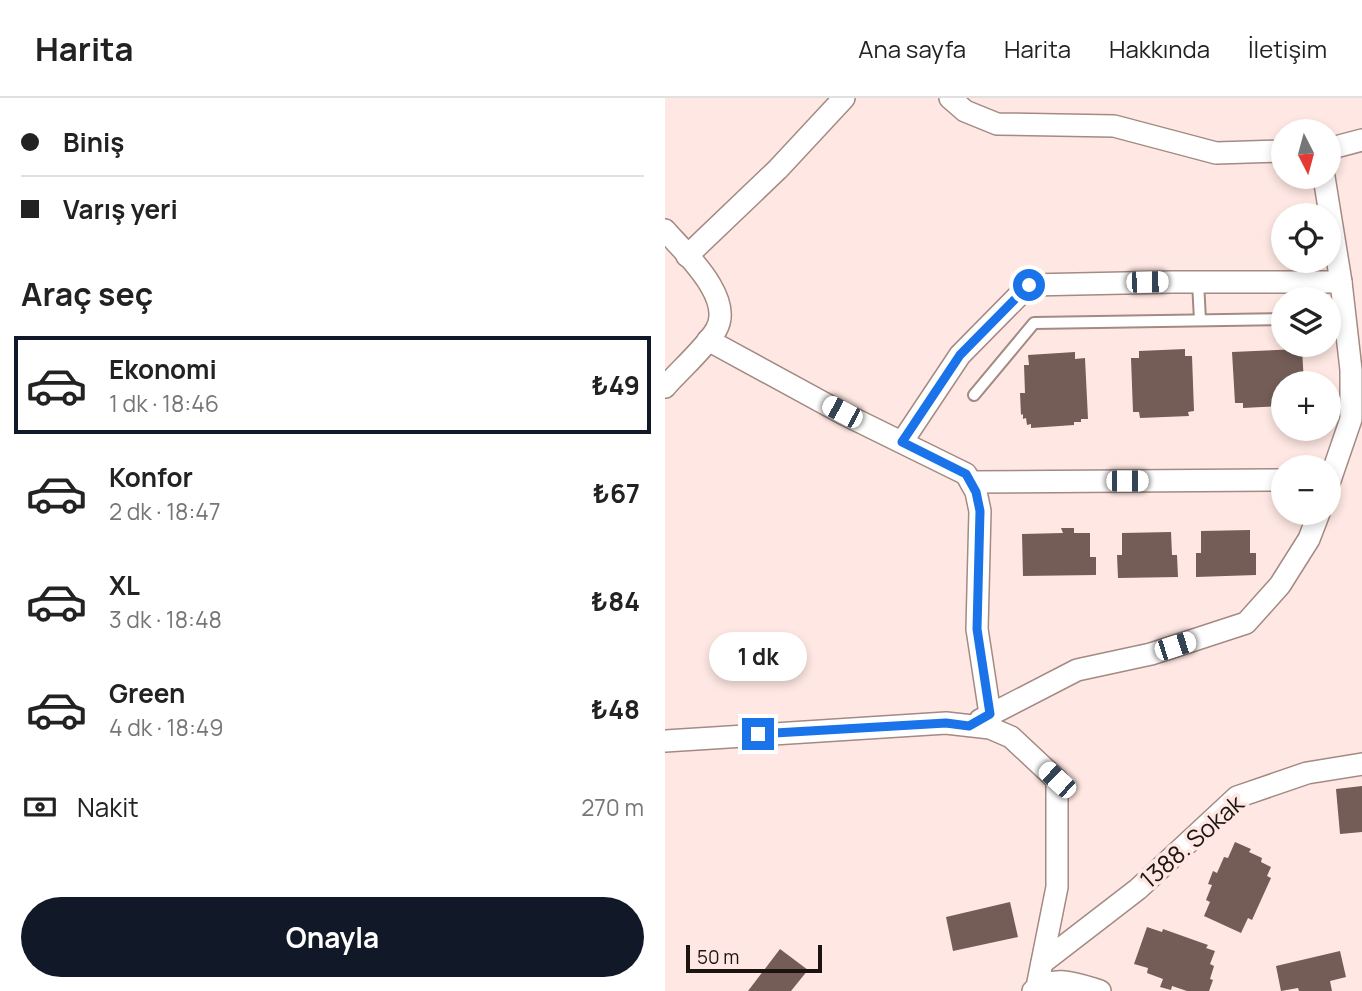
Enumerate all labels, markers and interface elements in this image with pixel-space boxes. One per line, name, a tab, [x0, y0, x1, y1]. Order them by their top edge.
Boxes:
text: Harita	[35, 26, 134, 71]
text: Ana sayfa	[858, 32, 966, 65]
text: Harita	[1004, 32, 1071, 65]
text: Hakkında	[1109, 32, 1210, 65]
text: İletişim	[1248, 32, 1327, 65]
north arrow	[1271, 119, 1341, 189]
map controls	[1271, 119, 1341, 525]
text: Biniş	[63, 124, 124, 160]
text: Varış yeri	[63, 191, 178, 227]
button: locate	[1271, 203, 1341, 273]
route start	[1013, 269, 1045, 301]
car	[1126, 271, 1169, 293]
text: Araç seç	[21, 272, 153, 316]
button: layers	[1271, 287, 1341, 357]
text: Ekonomi	[109, 351, 217, 387]
icon: car	[25, 354, 88, 417]
text: ₺49	[592, 367, 640, 403]
button: +	[1271, 371, 1341, 441]
text: 1 dk · 18:46	[109, 387, 219, 419]
car	[819, 393, 866, 431]
button: −	[1271, 455, 1341, 525]
text: Konfor	[109, 459, 193, 495]
icon: car	[25, 462, 88, 525]
car	[1107, 471, 1149, 492]
text: ₺67	[593, 475, 640, 511]
text: 2 dk · 18:47	[109, 495, 220, 527]
text: XL	[109, 567, 140, 603]
icon: car	[25, 570, 88, 633]
text: ₺84	[591, 583, 640, 619]
text: 3 dk · 18:48	[109, 603, 222, 635]
car	[1152, 630, 1199, 662]
callout: 1 dk	[709, 632, 807, 682]
text: 1 dk	[737, 640, 779, 672]
text: Green	[109, 675, 185, 711]
icon: car	[25, 678, 88, 741]
text: ₺48	[591, 691, 640, 727]
text: 4 dk · 18:49	[109, 711, 223, 743]
route end	[742, 718, 774, 750]
car	[1035, 758, 1080, 802]
street label: 1388. Sokak	[1132, 786, 1251, 895]
icon: cash	[21, 788, 59, 826]
text: Nakit	[77, 789, 139, 825]
text: 270 m	[581, 791, 644, 823]
button: Onayla	[21, 897, 644, 977]
scale bar	[686, 942, 823, 974]
text: 50 m	[697, 944, 739, 970]

